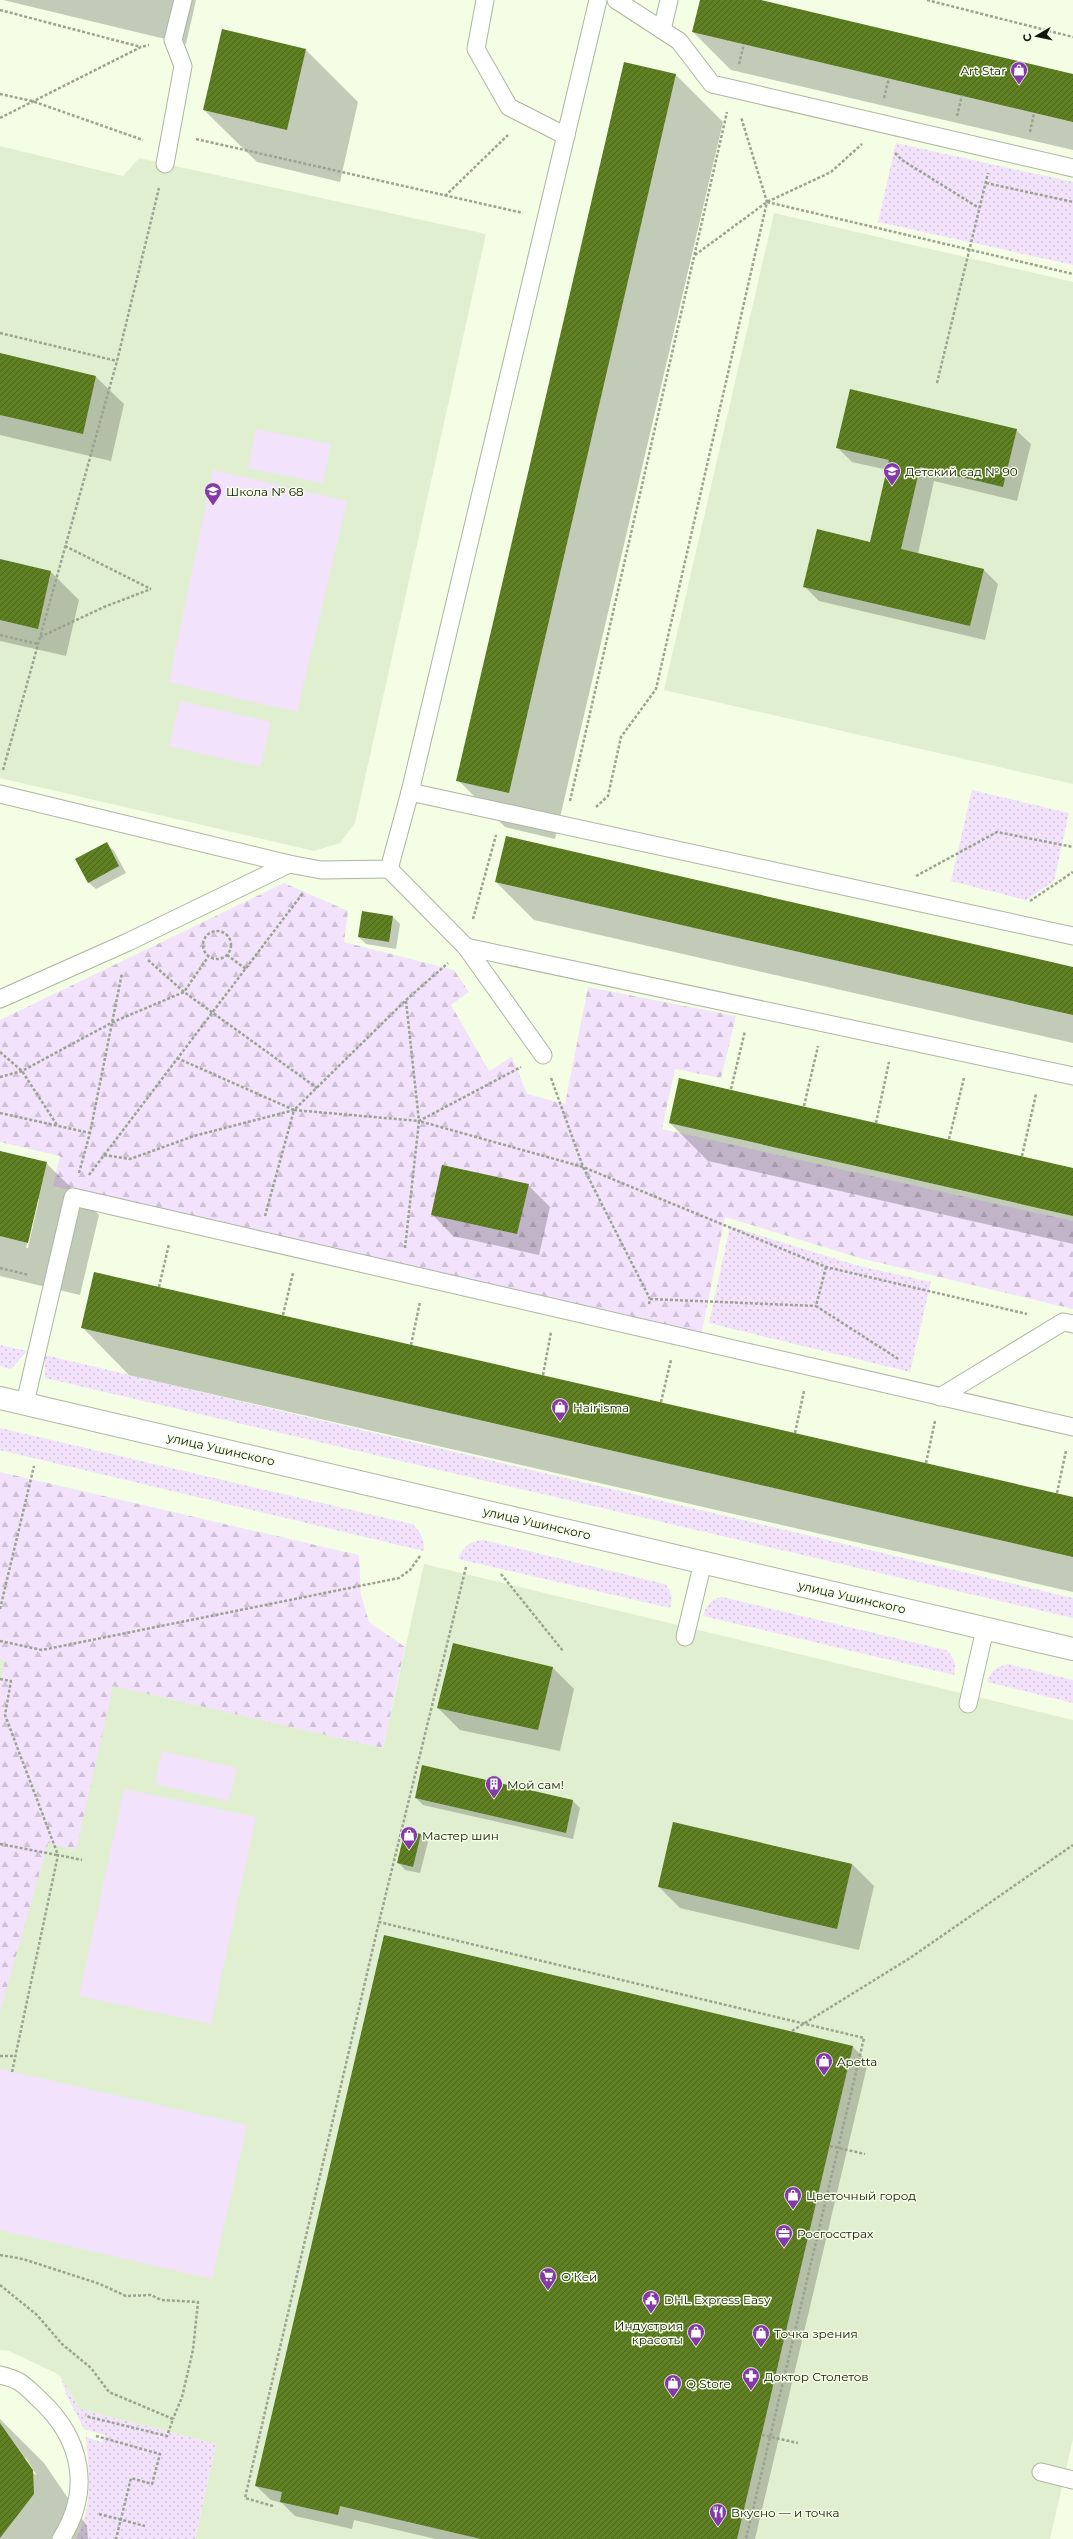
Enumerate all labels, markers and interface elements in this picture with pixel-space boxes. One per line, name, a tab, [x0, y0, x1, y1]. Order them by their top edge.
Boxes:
north arrow	[1017, 16, 1057, 56]
text: С	[1020, 33, 1035, 43]
shop icon: Art Star	[1009, 60, 1029, 85]
place label: Art Star	[960, 63, 1006, 78]
school or university icon: Детский сад № 90	[882, 461, 902, 486]
place label: Детский сад № 90	[905, 464, 1018, 479]
school or university icon: Школа № 68	[203, 481, 223, 506]
place label: Школа № 68	[226, 484, 304, 499]
shop icon: Hair'isma	[550, 1397, 570, 1422]
place label: Hair'isma	[573, 1400, 629, 1415]
street label: улица Ушинского	[165, 1429, 277, 1469]
street label: улица Ушинского	[481, 1503, 593, 1543]
street label: улица Ушинского	[796, 1577, 908, 1617]
building icon: Мой сам!	[484, 1774, 504, 1799]
place label: Мой сам!	[507, 1777, 564, 1792]
shop icon: Мастер шин	[399, 1825, 419, 1850]
place label: Мастер шин	[422, 1828, 499, 1843]
shop icon: Apetta	[814, 2051, 834, 2076]
place label: Apetta	[837, 2054, 877, 2069]
shop icon: Цветочный город	[783, 2185, 803, 2210]
place label: Цветочный город	[806, 2188, 916, 2203]
office icon: Росгосстрах	[774, 2223, 794, 2248]
place label: Росгосстрах	[797, 2226, 874, 2241]
supermarket icon: О’Кей	[538, 2266, 558, 2291]
place label: О’Кей	[561, 2269, 597, 2284]
public building icon: DHL Express Easy	[641, 2289, 661, 2314]
place label: DHL Express Easy	[664, 2292, 771, 2307]
place label: Индустрия красоты	[615, 2318, 683, 2347]
shop icon: Индустрия красоты	[686, 2322, 706, 2347]
shop icon: Точка зрения	[751, 2323, 771, 2348]
place label: Точка зрения	[774, 2326, 858, 2341]
pharmacy icon: Доктор Столетов	[741, 2366, 761, 2391]
place label: Доктор Столетов	[764, 2369, 869, 2384]
shop icon: Q Store	[663, 2373, 683, 2398]
place label: Q Store	[686, 2376, 731, 2391]
restaurant icon: Вкусно — и точка	[708, 2502, 728, 2527]
place label: Вкусно — и точка	[731, 2505, 839, 2520]

